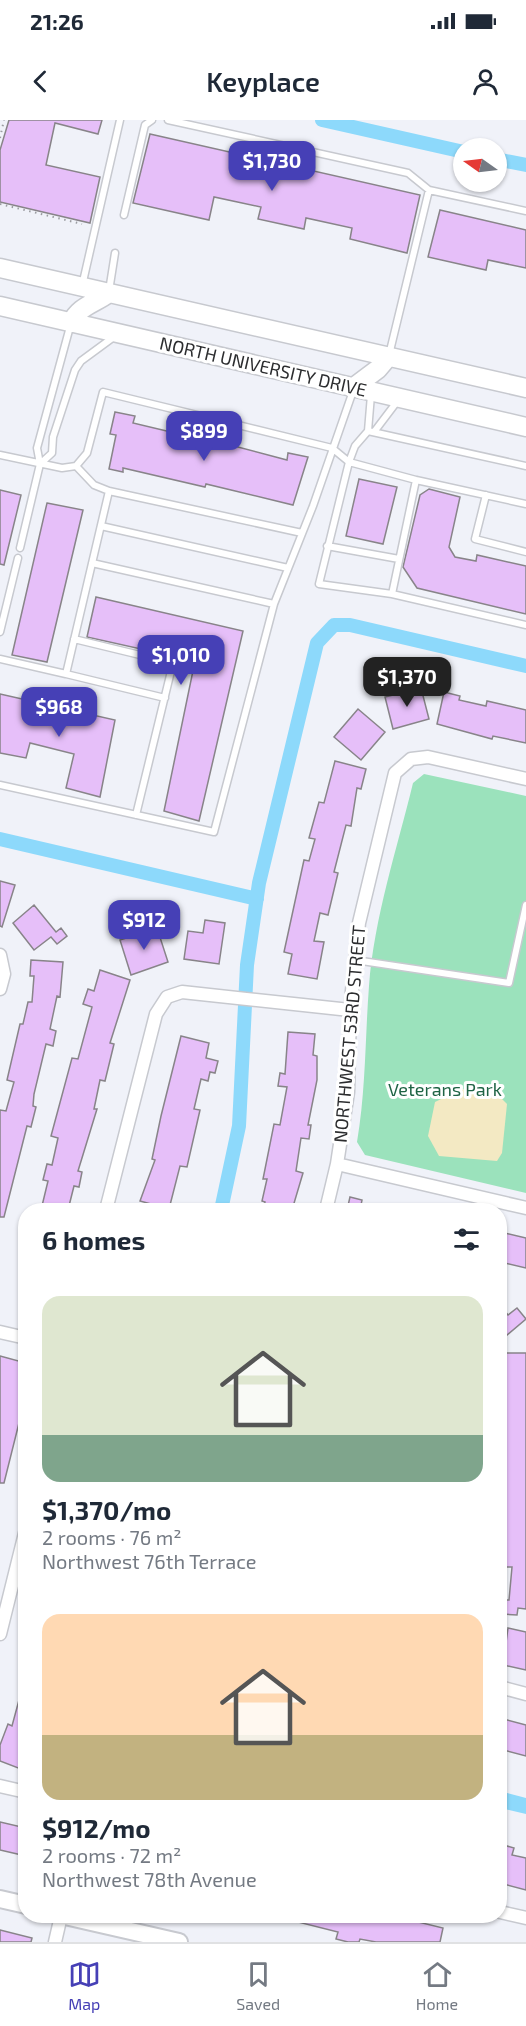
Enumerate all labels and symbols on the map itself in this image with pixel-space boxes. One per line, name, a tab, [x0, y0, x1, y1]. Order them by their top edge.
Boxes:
north arrow	[453, 138, 507, 192]
pin: $1,730	[223, 141, 321, 192]
street label: NORTH UNIVERSITY DRIVE	[158, 332, 369, 401]
pin: $899	[168, 411, 240, 462]
pin: $1,010	[132, 635, 230, 686]
pin: $1,370	[358, 657, 456, 708]
pin: $968	[23, 687, 95, 738]
pin: $912	[108, 900, 180, 951]
street label: NORTHWEST 53RD STREET	[329, 924, 370, 1144]
park label: Veterans Park	[388, 1078, 502, 1100]

